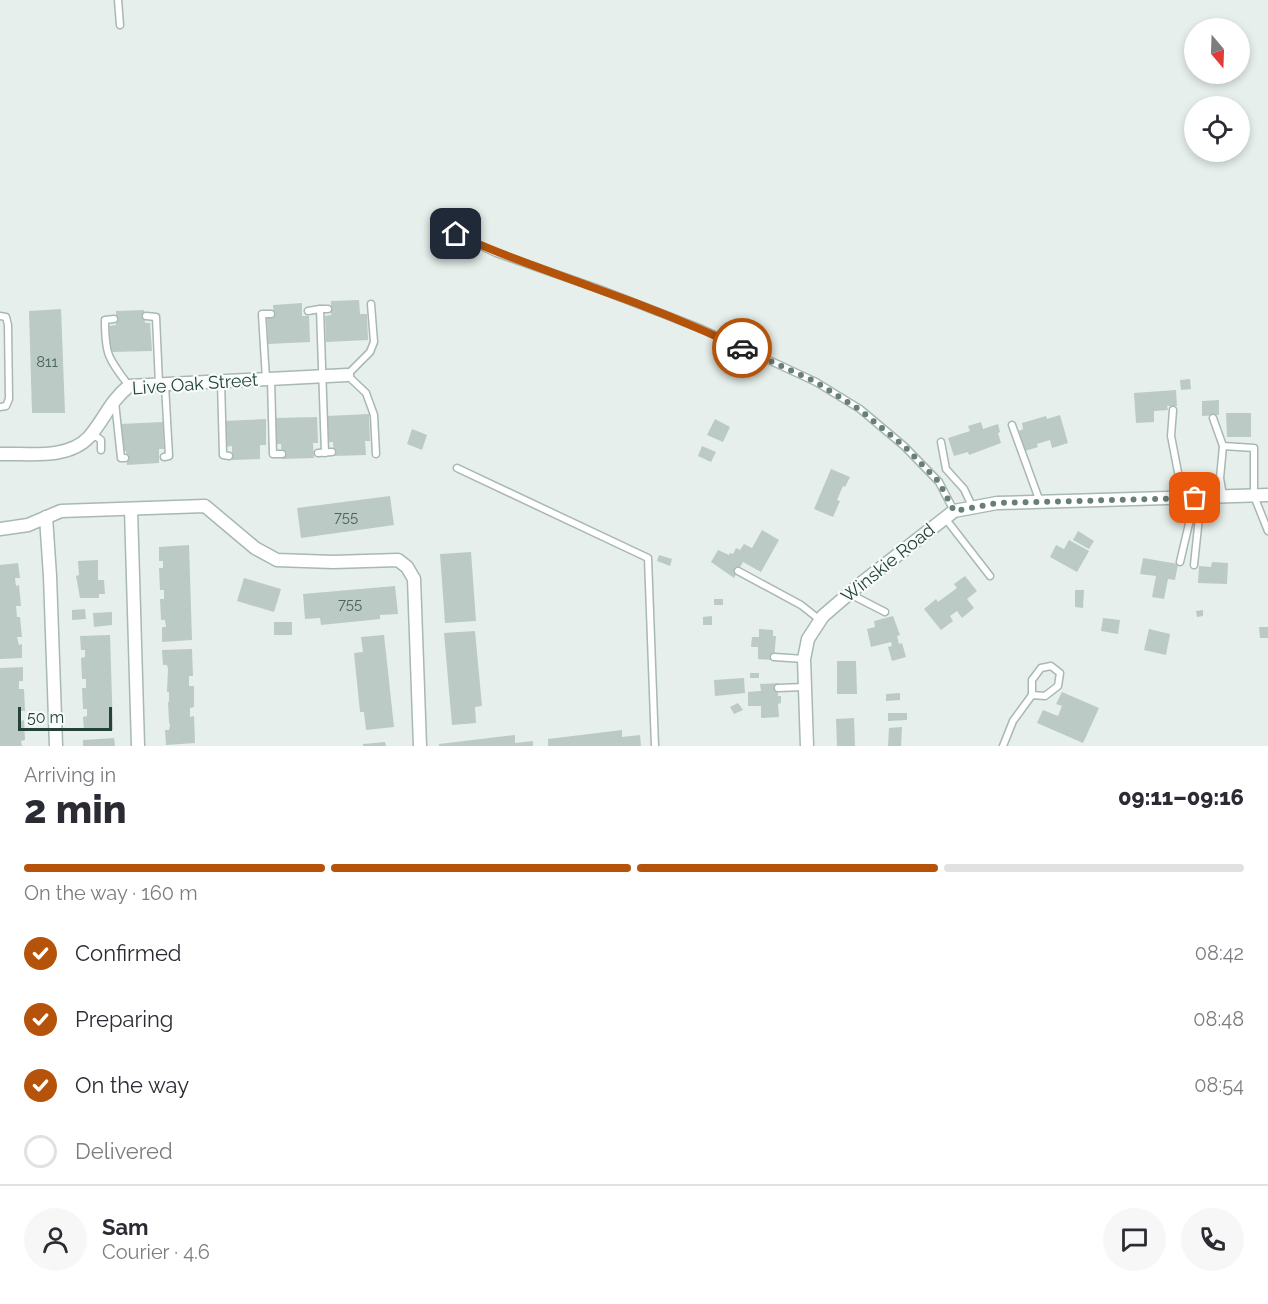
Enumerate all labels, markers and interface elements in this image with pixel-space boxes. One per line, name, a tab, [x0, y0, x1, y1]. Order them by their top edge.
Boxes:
north arrow	[1184, 18, 1250, 84]
map controls	[1184, 18, 1250, 162]
button: locate	[1184, 96, 1250, 162]
pin	[430, 208, 481, 259]
icon: home	[439, 217, 472, 250]
courier	[712, 318, 772, 378]
icon: car	[726, 332, 759, 365]
house number: 811	[36, 353, 58, 371]
street label: Live Oak Street	[131, 369, 259, 398]
pin	[1169, 472, 1220, 523]
icon: bag	[1178, 481, 1211, 514]
house number: 755	[334, 508, 358, 526]
street label: Winskie Road	[837, 519, 938, 607]
house number: 755	[338, 595, 362, 613]
scale bar	[18, 704, 112, 732]
text: 50 m	[27, 708, 64, 727]
text: Arriving in	[24, 763, 116, 787]
text: 09:11–09:16	[1118, 784, 1244, 810]
text: 2 min	[24, 786, 127, 832]
text: On the way · 160 m	[24, 881, 198, 905]
icon: check	[24, 937, 57, 970]
text: Confirmed	[75, 940, 182, 966]
text: 08:42	[1195, 941, 1244, 965]
icon: check	[24, 1003, 57, 1036]
text: Preparing	[75, 1006, 173, 1032]
text: 08:48	[1193, 1007, 1244, 1031]
icon: check	[24, 1069, 57, 1102]
text: On the way	[75, 1072, 189, 1098]
text: 08:54	[1194, 1073, 1244, 1097]
text: Delivered	[75, 1138, 173, 1164]
button: person	[24, 1208, 87, 1271]
button: chat	[1103, 1208, 1166, 1271]
button: phone	[1181, 1208, 1244, 1271]
text: Sam	[102, 1214, 149, 1240]
text: Courier · 4.6	[102, 1240, 210, 1264]

